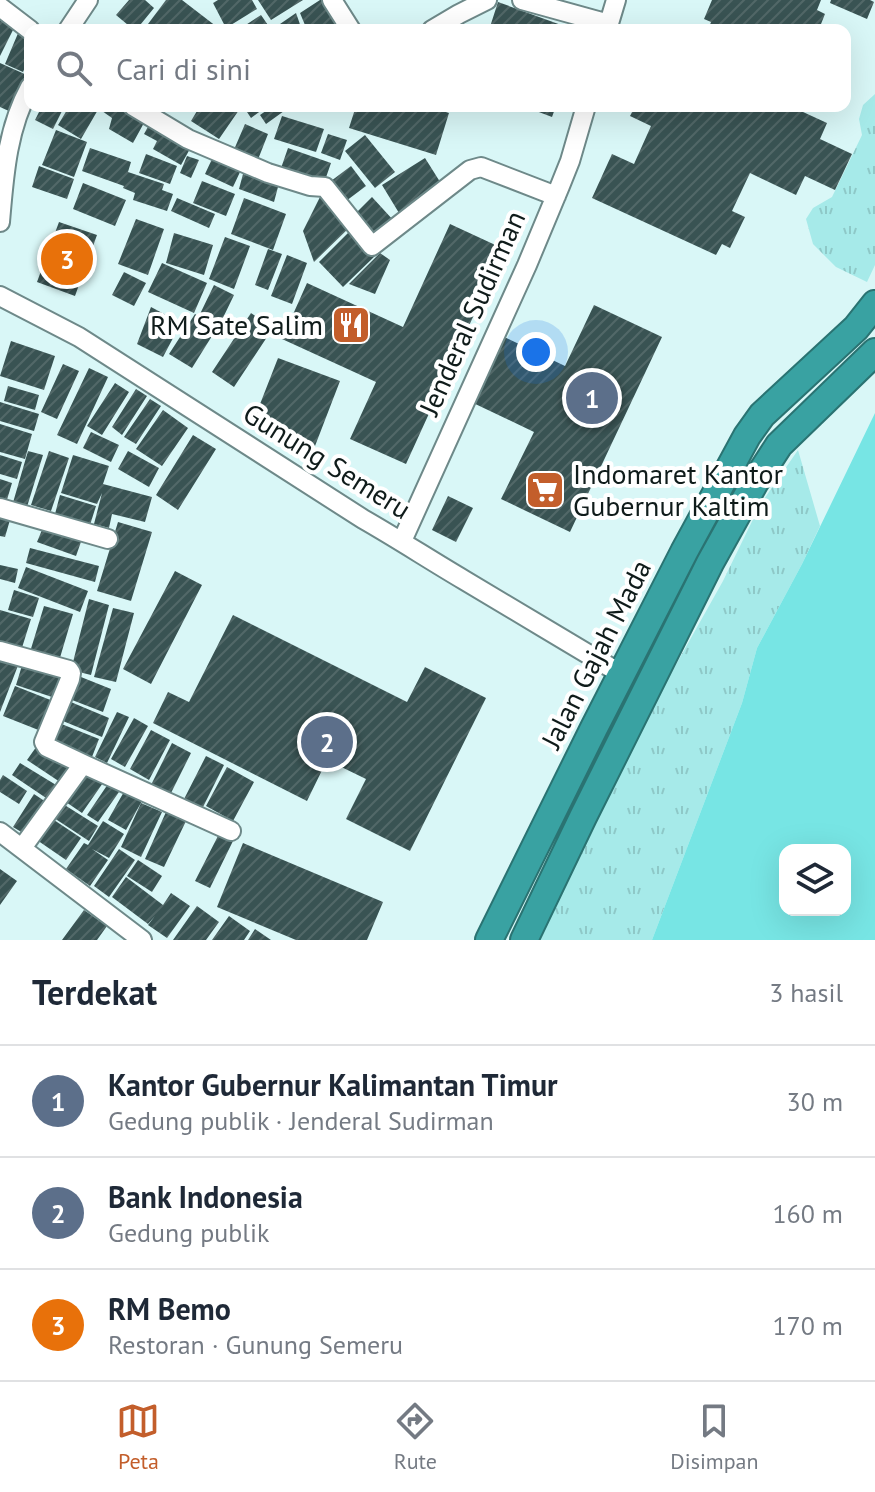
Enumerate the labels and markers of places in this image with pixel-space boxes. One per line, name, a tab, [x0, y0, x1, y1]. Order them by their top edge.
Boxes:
pin: 3	[41, 229, 93, 289]
restaurant icon: RM Sate Salim	[330, 304, 372, 346]
place label: RM Sate Salim	[150, 306, 323, 343]
pin: 1	[566, 368, 618, 428]
place label: Indomaret Kantor Gubernur Kaltim	[573, 455, 784, 524]
supermarket icon: Indomaret Kantor Gubernur Kaltim	[524, 469, 566, 511]
pin: 2	[301, 712, 353, 772]

